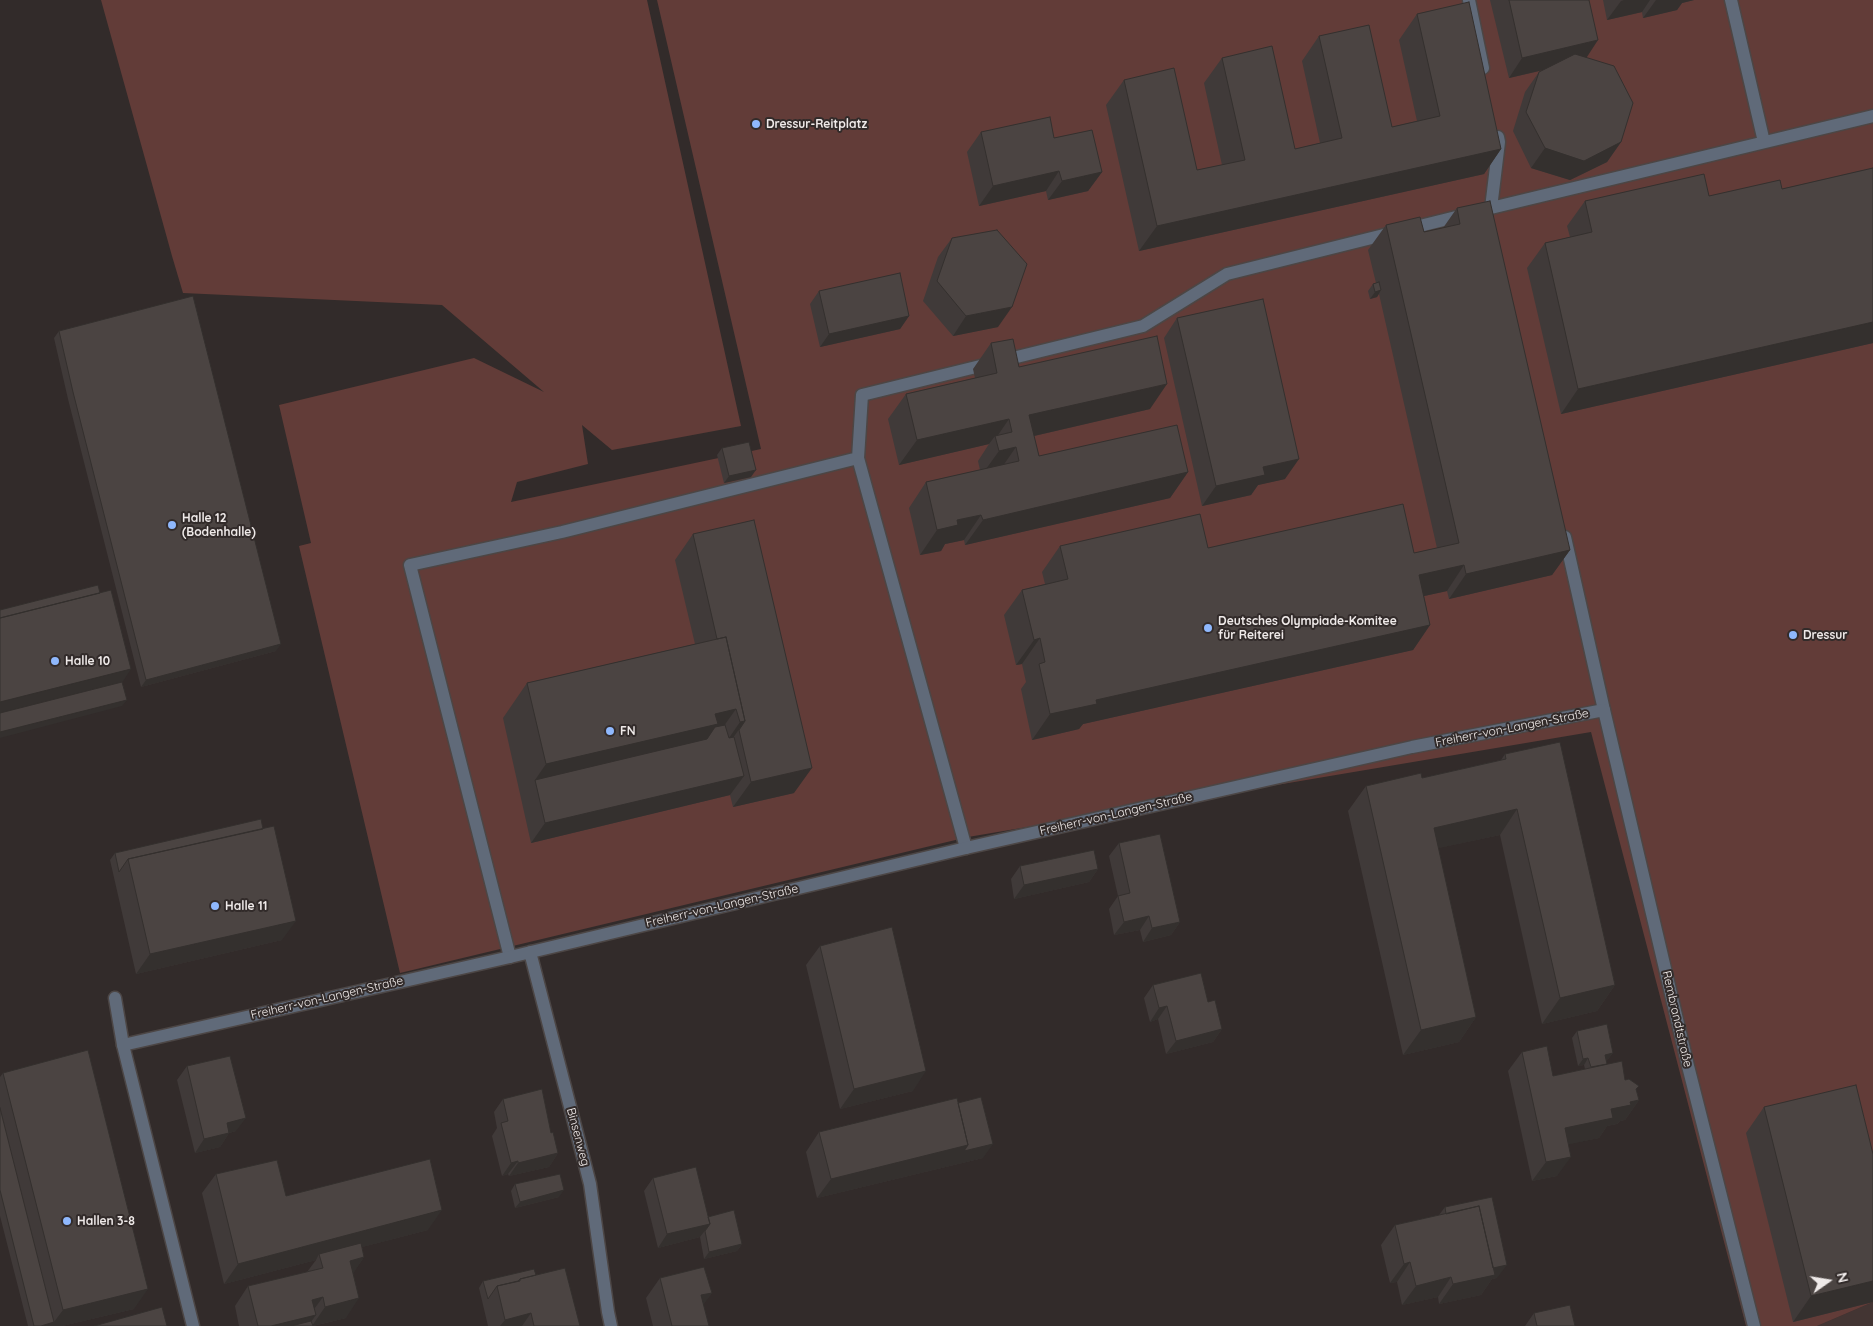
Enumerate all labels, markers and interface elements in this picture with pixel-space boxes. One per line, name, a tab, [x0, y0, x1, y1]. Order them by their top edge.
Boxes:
place label: Dressur-Reitplatz	[766, 117, 867, 131]
marker: Dressur-Reitplatz	[750, 118, 762, 130]
place label: Halle 12 (Bodenhalle)	[182, 511, 256, 539]
marker: Halle 12 (Bodenhalle)	[166, 519, 178, 531]
place label: Deutsches Olympiade-Komitee für Reiterei	[1218, 614, 1397, 642]
marker: Deutsches Olympiade-Komitee für Reiterei	[1202, 622, 1214, 634]
place label: Dressur	[1803, 628, 1847, 642]
marker: Dressur	[1787, 629, 1799, 641]
place label: Halle 10	[65, 654, 110, 668]
marker: Halle 10	[49, 655, 61, 667]
street label: Freiherr-von-Langen-Straße	[1434, 706, 1590, 750]
place label: FN	[620, 724, 636, 738]
marker: FN	[604, 725, 616, 737]
street label: Freiherr-von-Langen-Straße	[1038, 789, 1194, 839]
street label: Freiherr-von-Langen-Straße	[644, 881, 800, 931]
place label: Halle 11	[225, 899, 267, 913]
marker: Halle 11	[209, 900, 221, 912]
street label: Rembrandtstraße	[1659, 969, 1695, 1069]
street label: Freiherr-von-Langen-Straße	[249, 973, 405, 1023]
street label: Binsenweg	[563, 1106, 593, 1168]
place label: Hallen 3-8	[77, 1214, 135, 1228]
marker: Hallen 3-8	[61, 1215, 73, 1227]
north arrow	[1803, 1256, 1853, 1306]
text: N	[1833, 1271, 1853, 1285]

